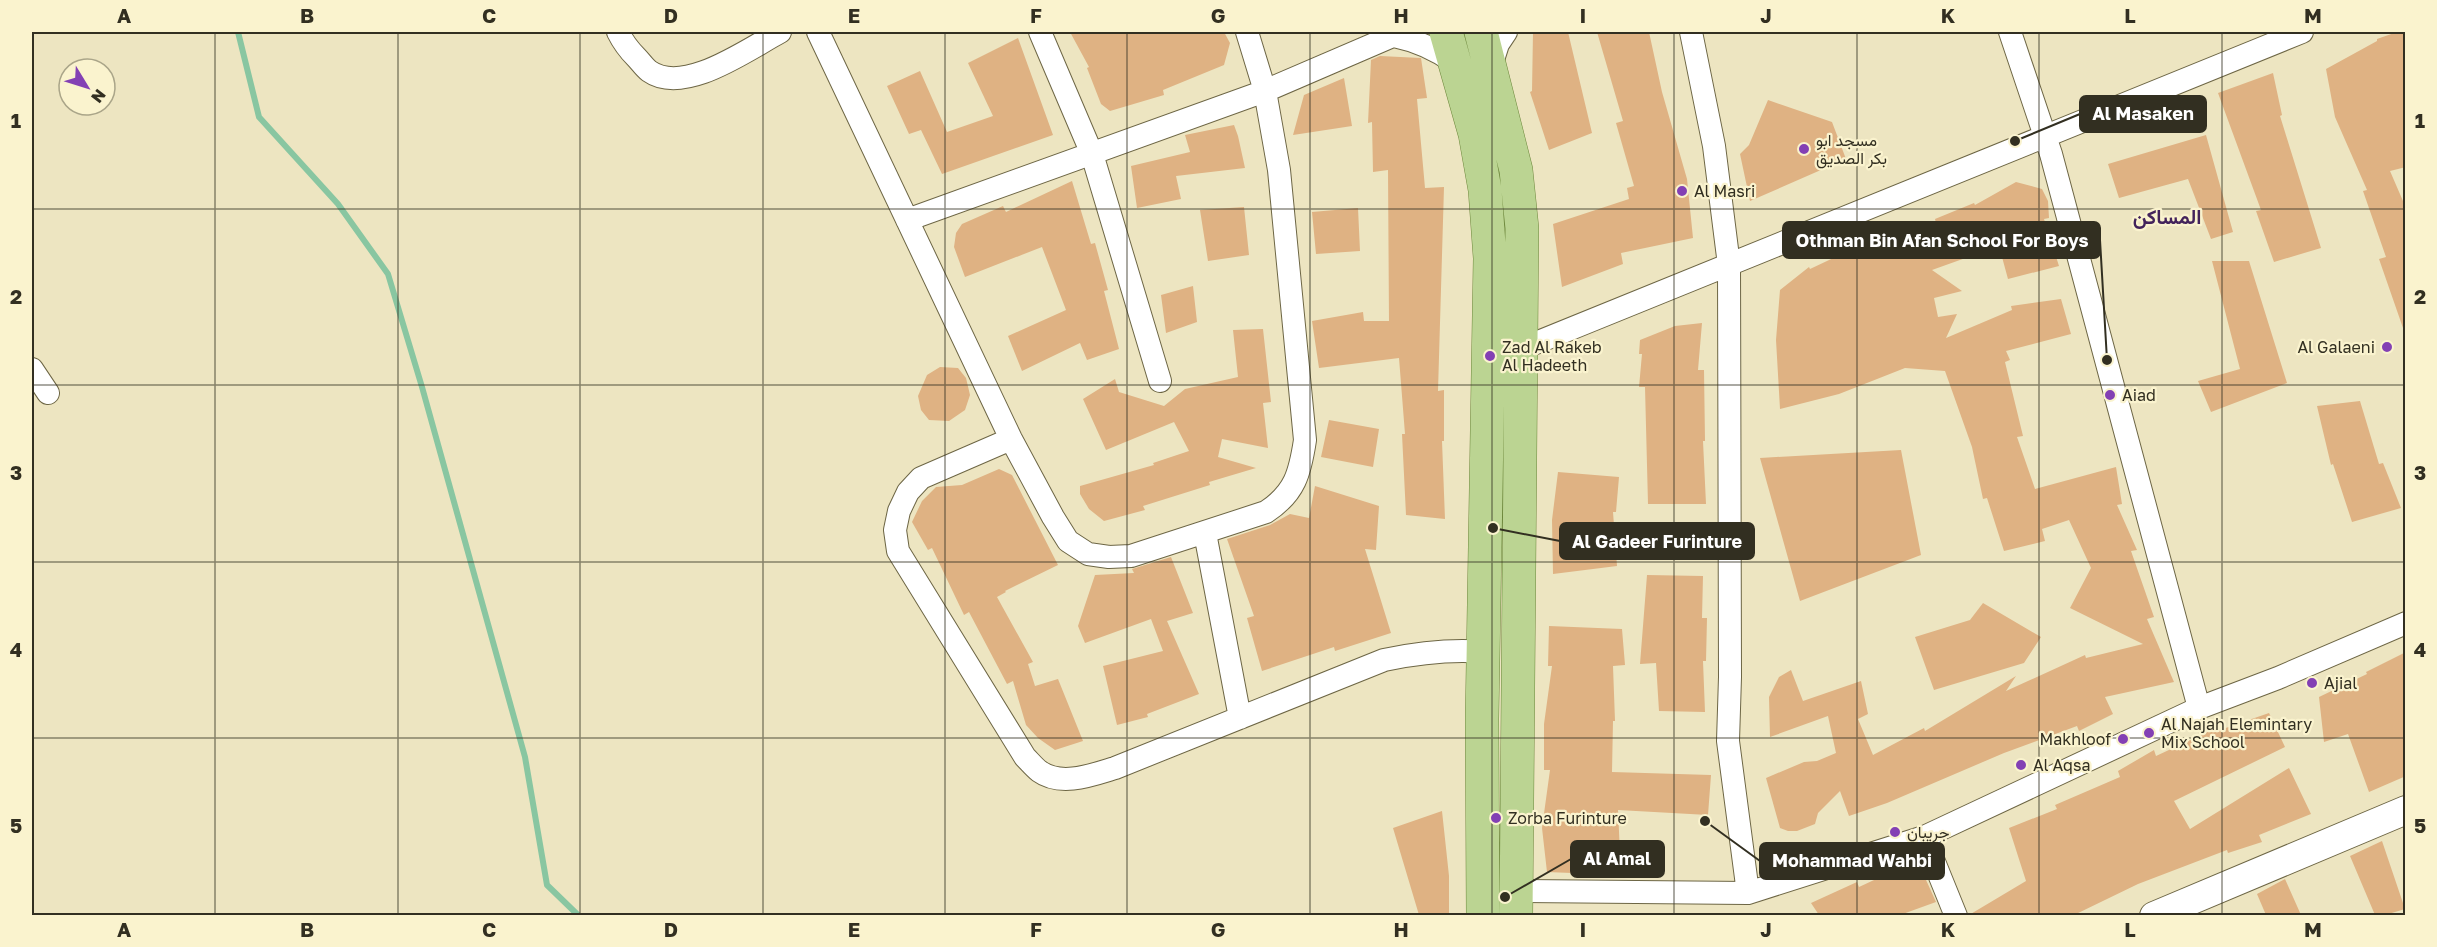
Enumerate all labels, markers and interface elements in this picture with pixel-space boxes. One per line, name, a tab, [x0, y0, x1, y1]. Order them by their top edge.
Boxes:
text: A	[117, 3, 131, 27]
text: B	[300, 3, 314, 27]
text: C	[482, 3, 496, 27]
text: D	[664, 3, 678, 27]
text: E	[848, 3, 860, 27]
text: F	[1030, 3, 1042, 27]
text: G	[1211, 3, 1225, 27]
text: H	[1393, 3, 1409, 27]
text: I	[1580, 3, 1586, 27]
text: J	[1760, 3, 1772, 27]
text: K	[1941, 3, 1956, 27]
text: L	[2124, 3, 2136, 27]
text: M	[2304, 3, 2322, 27]
north arrow	[57, 57, 117, 117]
text: N	[87, 85, 110, 107]
callout: Al Masaken	[2080, 96, 2206, 132]
text: Al Masaken	[2092, 102, 2194, 124]
text: 1	[11, 108, 21, 132]
text: 1	[2415, 108, 2425, 132]
place label: مسجد ابو بكر الصديق	[1816, 130, 1887, 169]
marker: مسجد ابو بكر الصديق	[1797, 142, 1811, 156]
place label: Al Masri	[1694, 181, 1755, 201]
marker: Al Masri	[1675, 184, 1689, 198]
district label: المساكن	[2133, 204, 2201, 229]
callout: Othman Bin Afan School For Boys	[1783, 222, 2100, 258]
text: Othman Bin Afan School For Boys	[1795, 229, 2089, 251]
text: 2	[10, 284, 22, 308]
text: 2	[2414, 284, 2426, 308]
place label: Zad Al Rakeb Al Hadeeth	[1502, 337, 1602, 375]
place label: Al Galaeni	[2298, 337, 2375, 357]
marker: Al Galaeni	[2380, 340, 2394, 354]
marker: Zad Al Rakeb Al Hadeeth	[1483, 349, 1497, 363]
place label: Aiad	[2122, 385, 2156, 405]
marker: Aiad	[2103, 388, 2117, 402]
text: 3	[10, 460, 22, 484]
text: 3	[2414, 460, 2426, 484]
callout: Al Gadeer Furinture	[1560, 523, 1754, 559]
text: Al Gadeer Furinture	[1572, 530, 1742, 552]
text: 4	[10, 637, 22, 661]
text: 4	[2414, 637, 2426, 661]
place label: Ajial	[2324, 673, 2357, 693]
marker: Ajial	[2305, 676, 2319, 690]
place label: Al Najah Elemintary Mix School	[2161, 714, 2312, 752]
marker: Al Najah Elemintary Mix School	[2142, 726, 2156, 740]
place label: Makhloof	[2039, 729, 2111, 749]
marker: Makhloof	[2116, 732, 2130, 746]
place label: Al Aqsa	[2033, 755, 2090, 775]
marker: Al Aqsa	[2014, 758, 2028, 772]
place label: Zorba Furinture	[1508, 808, 1627, 828]
marker: Zorba Furinture	[1489, 811, 1503, 825]
text: 5	[10, 813, 22, 837]
text: 5	[2414, 813, 2426, 837]
place label: جريبان	[1907, 822, 1950, 843]
marker: جريبان	[1888, 825, 1902, 839]
callout: Al Amal	[1571, 841, 1664, 877]
callout: Mohammad Wahbi	[1760, 843, 1944, 879]
text: Al Amal	[1583, 847, 1651, 869]
text: Mohammad Wahbi	[1772, 849, 1932, 871]
text: A	[117, 917, 131, 941]
text: B	[300, 917, 314, 941]
text: C	[482, 917, 496, 941]
text: D	[664, 917, 678, 941]
text: E	[848, 917, 860, 941]
text: F	[1030, 917, 1042, 941]
text: G	[1211, 917, 1225, 941]
text: H	[1393, 917, 1409, 941]
text: I	[1580, 917, 1586, 941]
text: J	[1760, 917, 1772, 941]
text: K	[1941, 917, 1956, 941]
text: L	[2124, 917, 2136, 941]
text: M	[2304, 917, 2322, 941]

